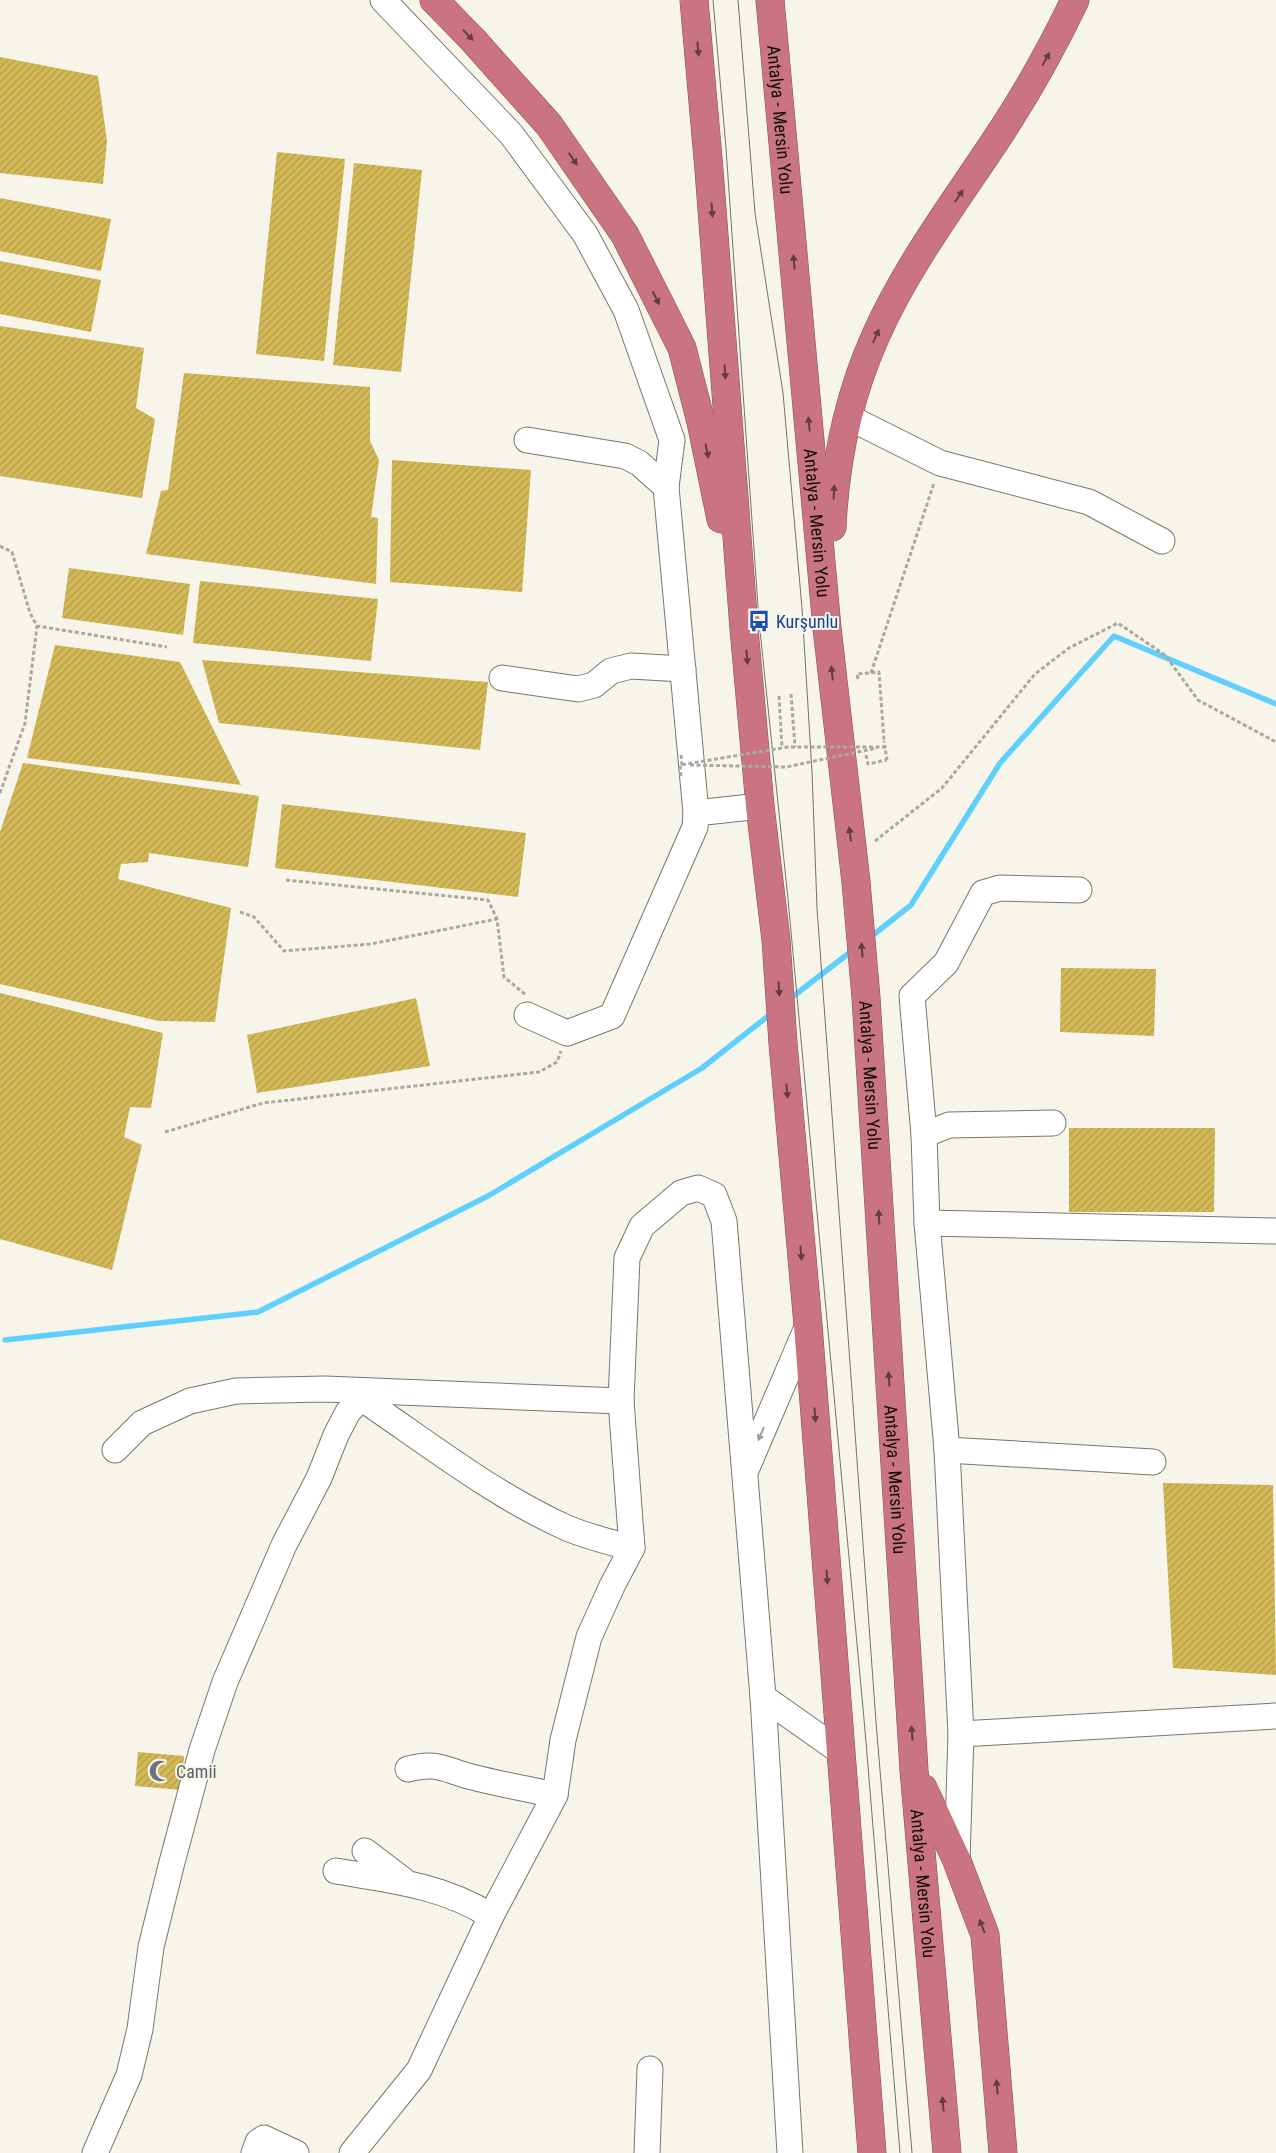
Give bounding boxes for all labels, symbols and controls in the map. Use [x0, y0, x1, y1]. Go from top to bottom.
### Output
one-way arrow [462, 29, 474, 41]
one-way arrow [695, 41, 703, 57]
street label: Antalya - Mersin Yolu [764, 44, 798, 195]
one-way arrow [1042, 52, 1050, 67]
one-way arrow [568, 152, 578, 166]
one-way arrow [954, 189, 964, 203]
one-way arrow [709, 203, 717, 219]
one-way arrow [790, 254, 798, 270]
one-way arrow [653, 291, 661, 305]
one-way arrow [872, 329, 880, 343]
one-way arrow [721, 365, 729, 381]
one-way arrow [805, 415, 813, 431]
one-way arrow [703, 444, 711, 459]
street label: Antalya - Mersin Yolu [800, 447, 835, 598]
one-way arrow [830, 484, 838, 500]
bus stop icon: Kurşunlu [746, 608, 772, 634]
place label: Kurşunlu [776, 611, 838, 632]
one-way arrow [743, 649, 751, 665]
one-way arrow [828, 664, 836, 680]
one-way arrow [846, 826, 854, 842]
one-way arrow [858, 941, 866, 957]
one-way arrow [775, 981, 783, 997]
street label: Antalya - Mersin Yolu [856, 1000, 886, 1150]
one-way arrow [783, 1084, 791, 1100]
one-way arrow [875, 1208, 883, 1224]
one-way arrow [798, 1245, 806, 1261]
one-way arrow [885, 1371, 893, 1387]
street label: Antalya - Mersin Yolu [881, 1404, 911, 1555]
one-way arrow [811, 1407, 819, 1423]
one-way arrow [756, 1427, 764, 1441]
one-way arrow [824, 1569, 832, 1585]
one-way arrow [908, 1725, 916, 1741]
mosque icon: Camii [147, 1758, 173, 1784]
place label: Camii [176, 1761, 217, 1782]
street label: Antalya - Mersin Yolu [907, 1808, 941, 1959]
one-way arrow [977, 1918, 985, 1933]
one-way arrow [993, 2079, 1001, 2095]
one-way arrow [938, 2096, 946, 2112]

